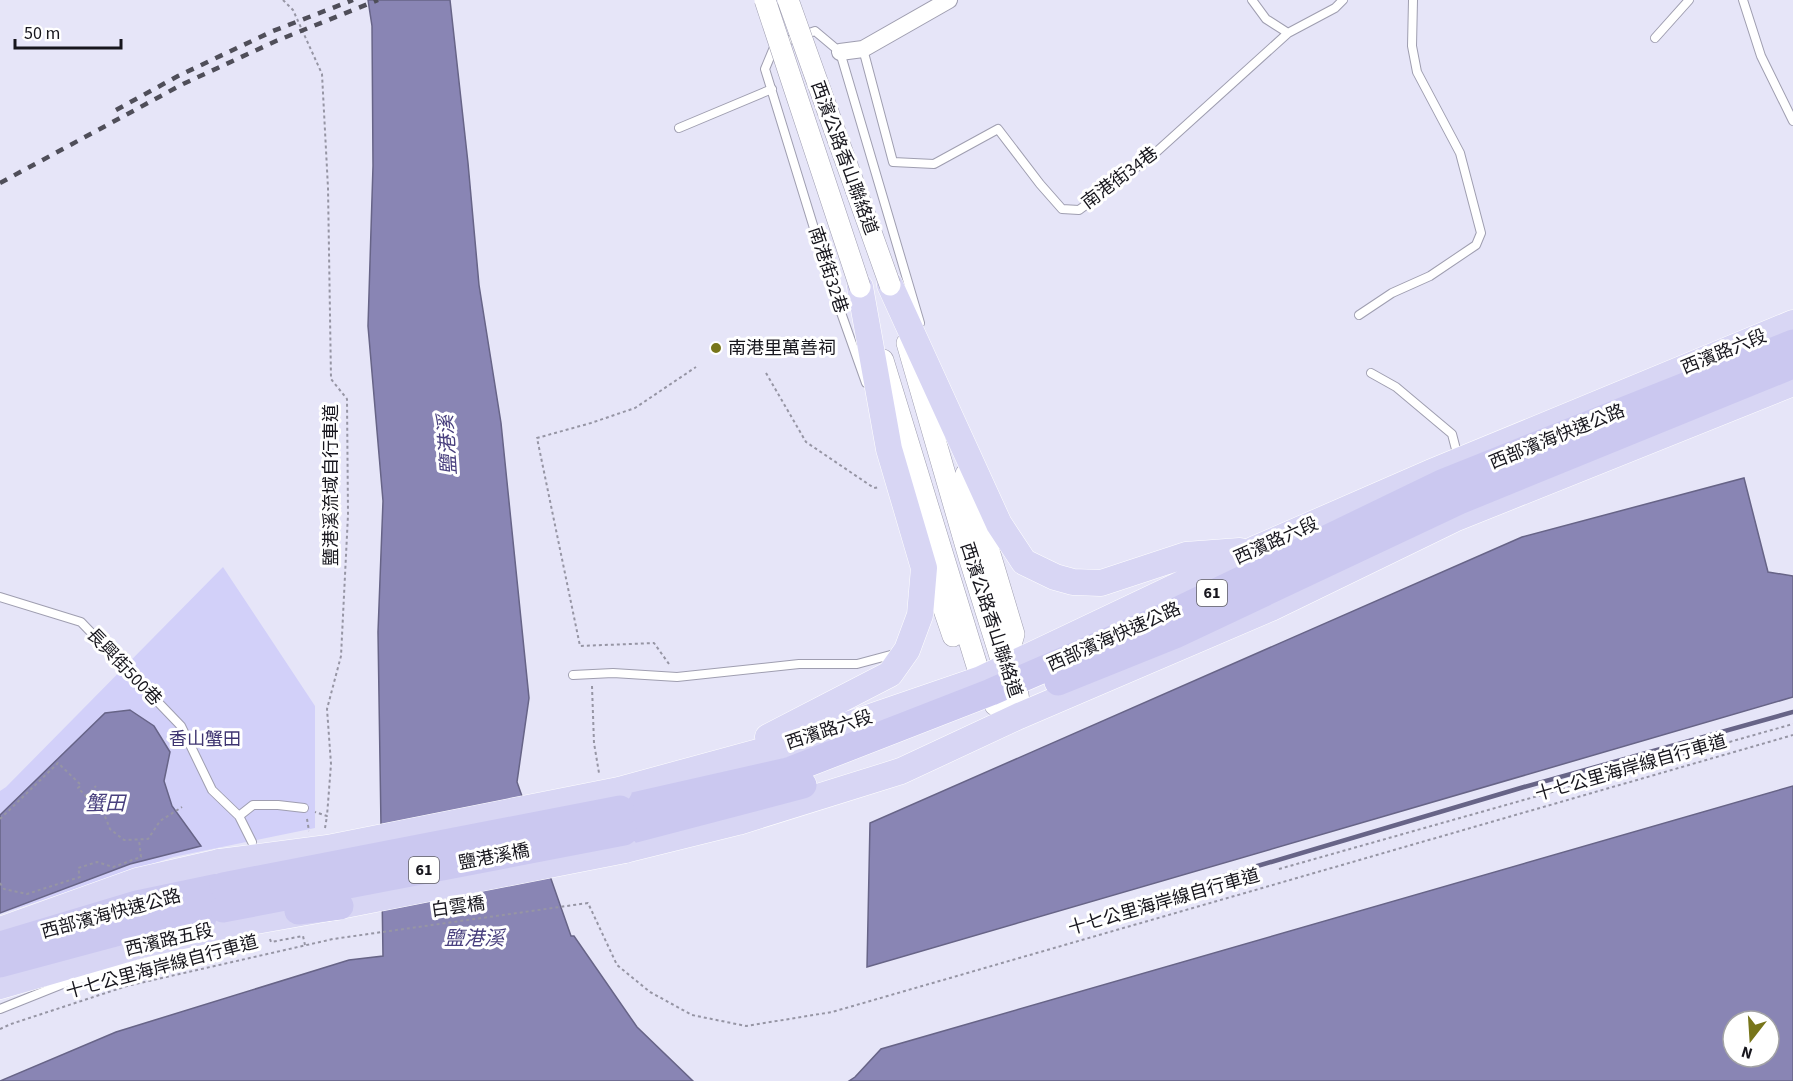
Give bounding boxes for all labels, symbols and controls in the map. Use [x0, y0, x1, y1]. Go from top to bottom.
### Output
scale bar [15, 12, 122, 50]
text: 50 m [24, 21, 60, 46]
street label: 西濱公路香山聯絡道 [805, 78, 883, 238]
street label: 南港街34巷 [1077, 141, 1163, 215]
street label: 南港街32巷 [802, 223, 854, 317]
street label: 西濱路六段 [1678, 324, 1770, 380]
place label: 南港里萬善祠 [728, 336, 836, 361]
marker: 南港里萬善祠 [709, 341, 723, 355]
street label: 西部濱海快速公路 [1486, 398, 1628, 476]
street label: 鹽港溪流域自行車道 [319, 404, 344, 566]
water label: 鹽港溪 [432, 411, 464, 476]
street label: 西濱路六段 [1230, 511, 1322, 571]
street label: 西濱公路香山聯絡道 [954, 539, 1028, 701]
road number: 61 [1197, 580, 1227, 606]
street label: 西部濱海快速公路 [1043, 596, 1185, 678]
street label: 長興街500巷 [81, 623, 167, 711]
street label: 西濱路六段 [782, 704, 876, 756]
park label: 香山蟹田 [169, 727, 241, 752]
street label: 十七公里海岸線自行車道 [1532, 729, 1730, 807]
water label: 蟹田 [85, 790, 127, 818]
street label: 鹽港溪橋 [456, 838, 532, 876]
road number: 61 [409, 857, 439, 883]
street label: 十七公里海岸線自行車道 [1065, 863, 1263, 941]
street label: 西部濱海快速公路 [38, 883, 184, 945]
street label: 白雲橋 [430, 891, 486, 923]
street label: 西濱路五段 [122, 918, 216, 962]
water label: 鹽港溪 [444, 925, 507, 953]
street label: 十七公里海岸線自行車道 [63, 929, 261, 1005]
north arrow [1721, 1009, 1781, 1069]
text: N [1739, 1040, 1755, 1064]

